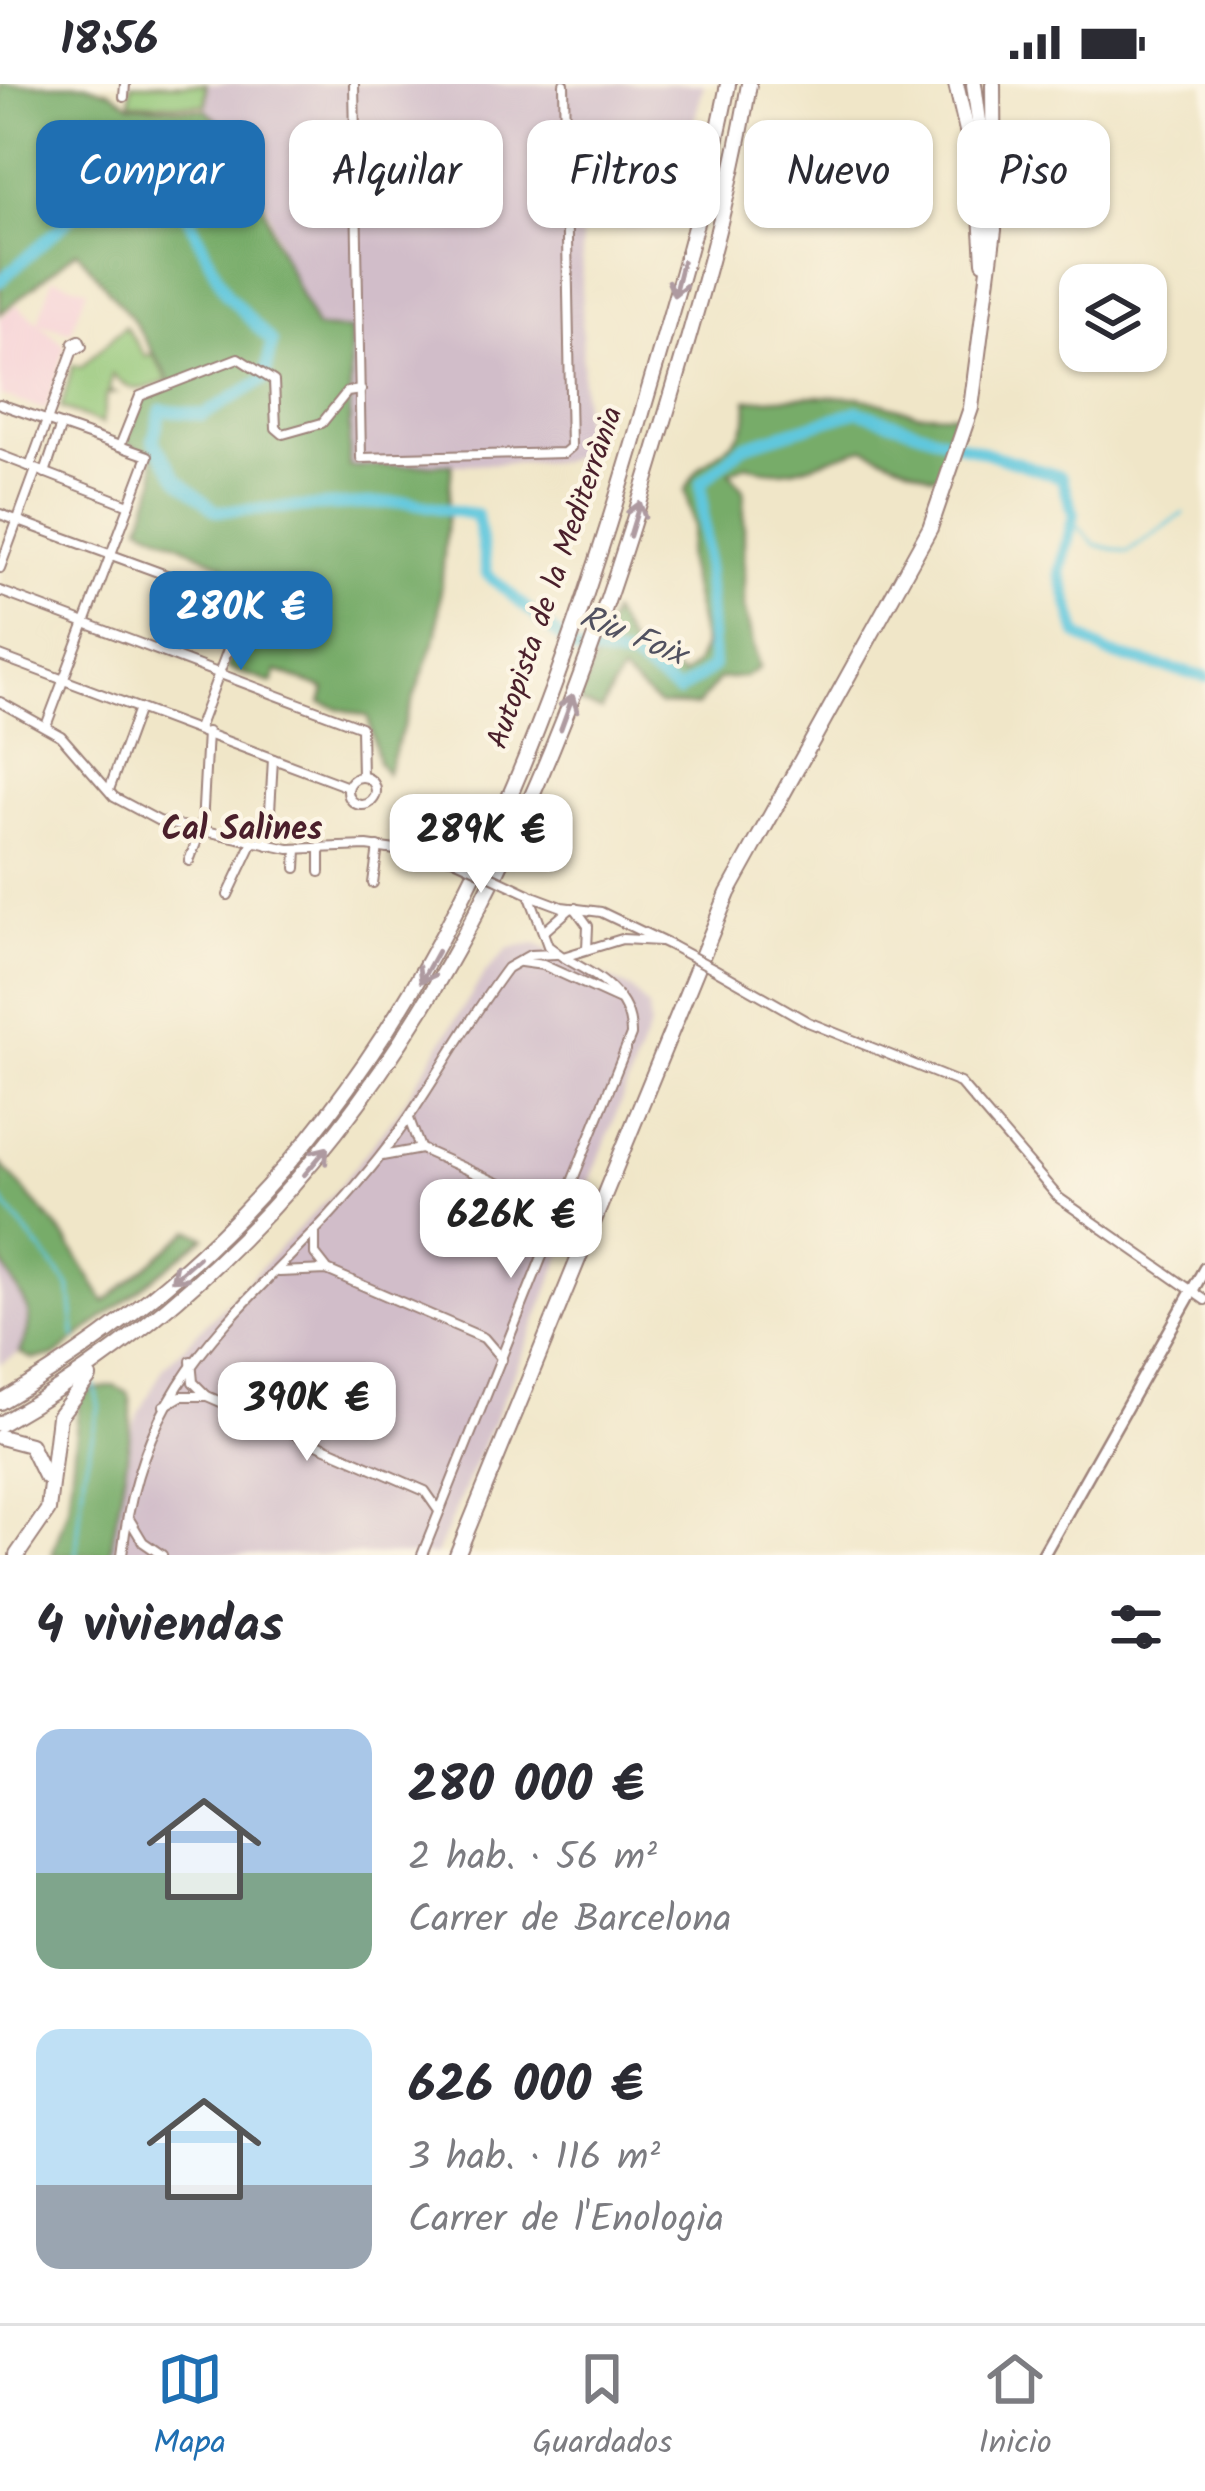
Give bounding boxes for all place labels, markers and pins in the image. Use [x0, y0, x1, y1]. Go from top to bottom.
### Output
pin: 280K € [143, 571, 339, 673]
pin: 289K € [383, 794, 579, 896]
pin: 626K € [413, 1179, 609, 1281]
pin: 390K € [209, 1362, 405, 1464]

